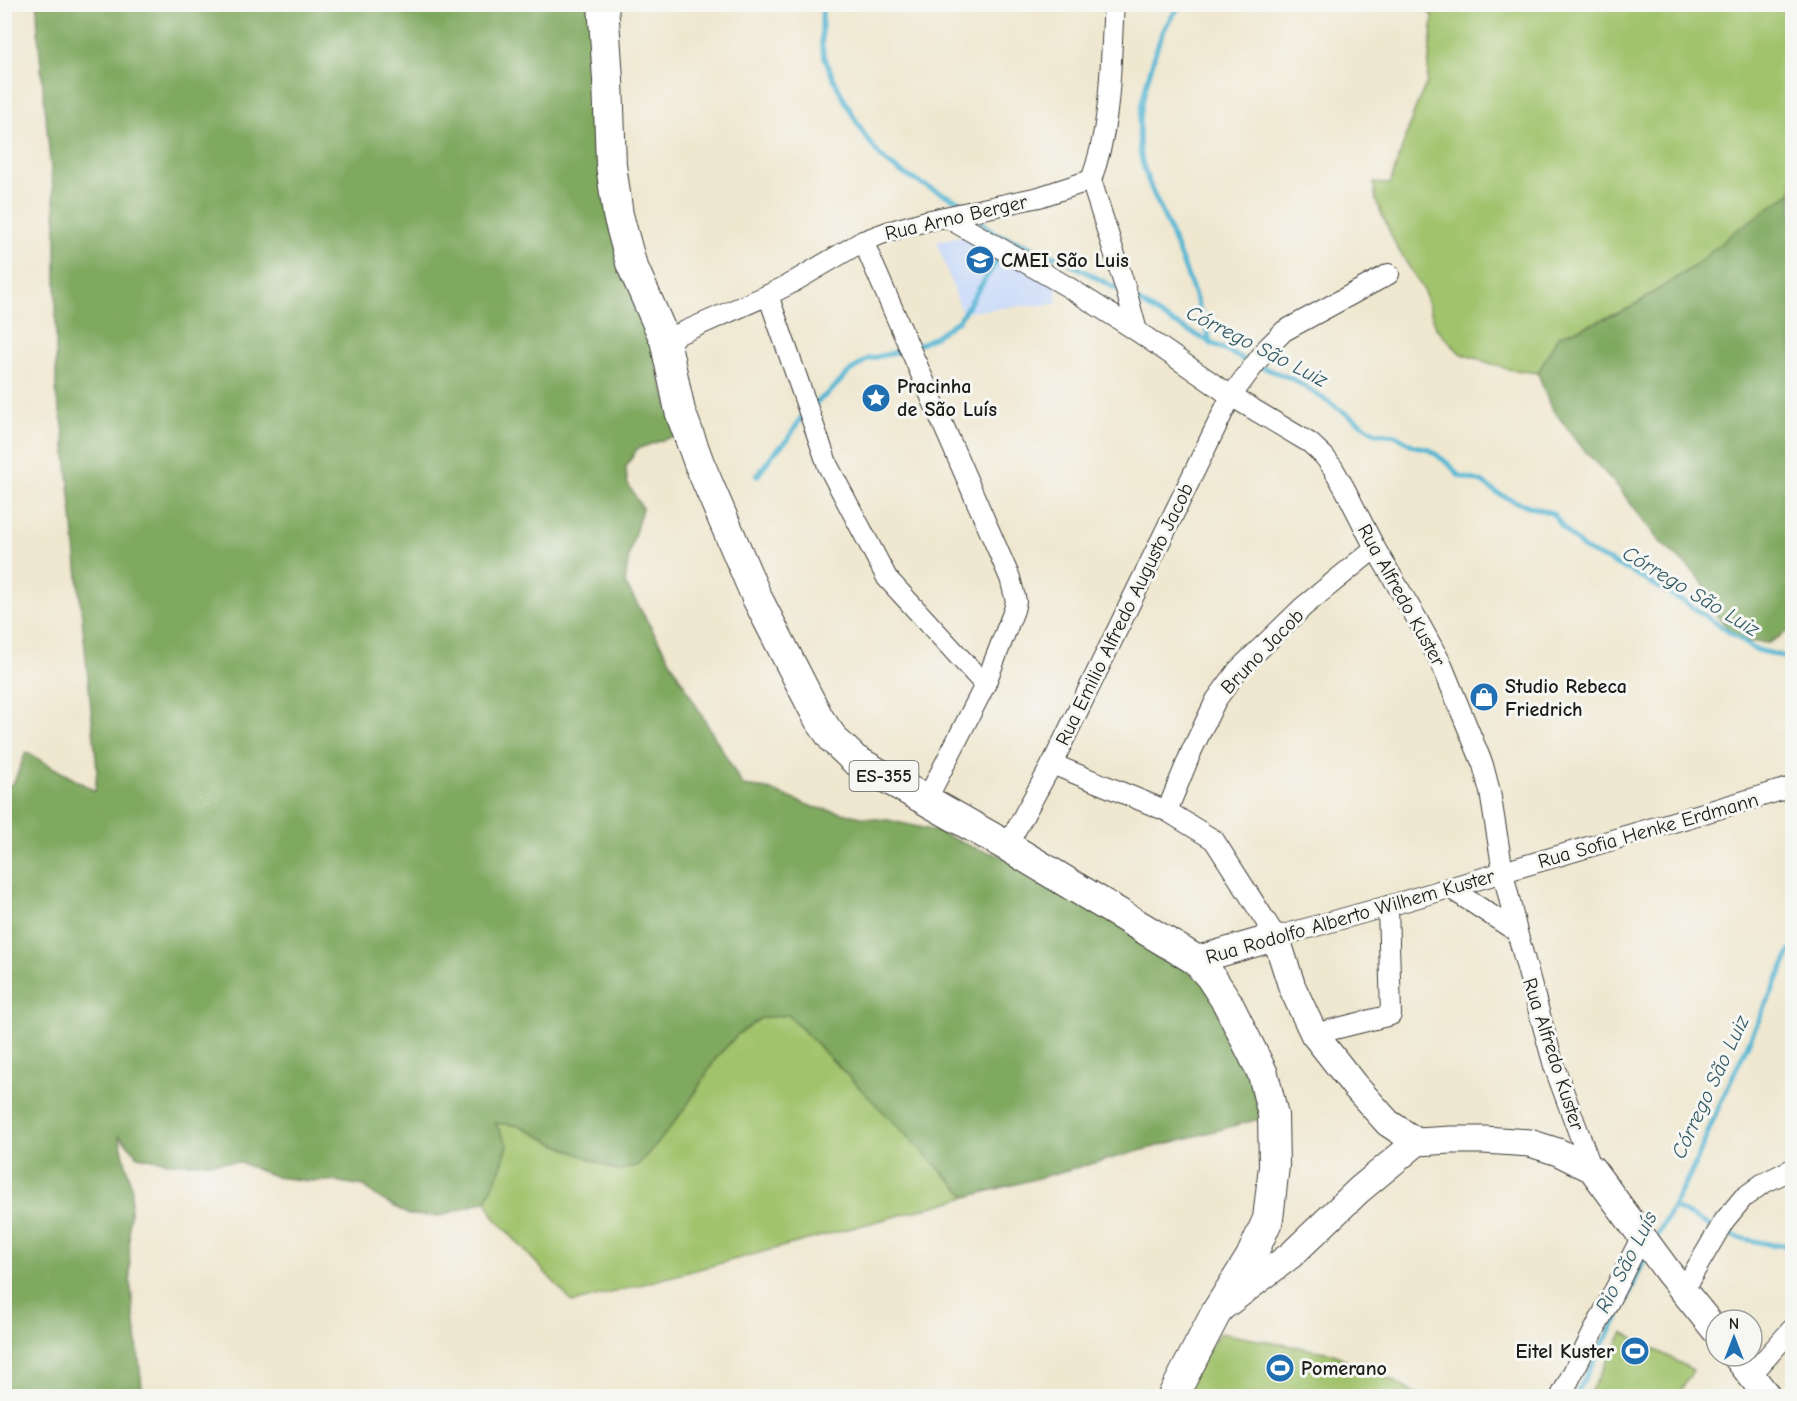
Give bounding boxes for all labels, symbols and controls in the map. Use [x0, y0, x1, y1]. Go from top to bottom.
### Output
street label: Rua Arno Berger [883, 190, 1030, 245]
school or university icon: CMEI São Luis [964, 244, 996, 276]
place label: CMEI São Luis [1001, 249, 1129, 272]
water label: Córrego São Luiz [1183, 300, 1333, 392]
place label: Pracinha de São Luís [897, 375, 997, 421]
place icon: Pracinha de São Luís [860, 382, 892, 414]
street label: Rua Emilio Alfredo Augusto Jacob [1051, 479, 1198, 749]
street label: Rua Alfredo Kuster [1353, 520, 1450, 670]
water label: Córrego São Luiz [1618, 541, 1765, 642]
street label: Bruno Jacob [1216, 604, 1309, 699]
place label: Studio Rebeca Friedrich [1505, 675, 1627, 721]
shop icon: Studio Rebeca Friedrich [1468, 681, 1500, 713]
road number: ES-355 [850, 761, 918, 791]
street label: Rua Sofia Henke Erdmann [1535, 788, 1761, 873]
street label: Rua Rodolfo Alberto Wilhem Kuster [1203, 864, 1497, 969]
street label: Rua Alfredo Kuster [1518, 975, 1589, 1133]
water label: Córrego São Luiz [1666, 1011, 1754, 1162]
water label: Rio São Luís [1590, 1207, 1662, 1317]
north arrow [1704, 1308, 1764, 1368]
text: N [1729, 1315, 1739, 1333]
sports icon: Eitel Kuster [1619, 1335, 1651, 1367]
place label: Eitel Kuster [1515, 1340, 1614, 1363]
sports icon: Pomerano [1264, 1352, 1296, 1384]
place label: Pomerano [1301, 1357, 1387, 1380]

